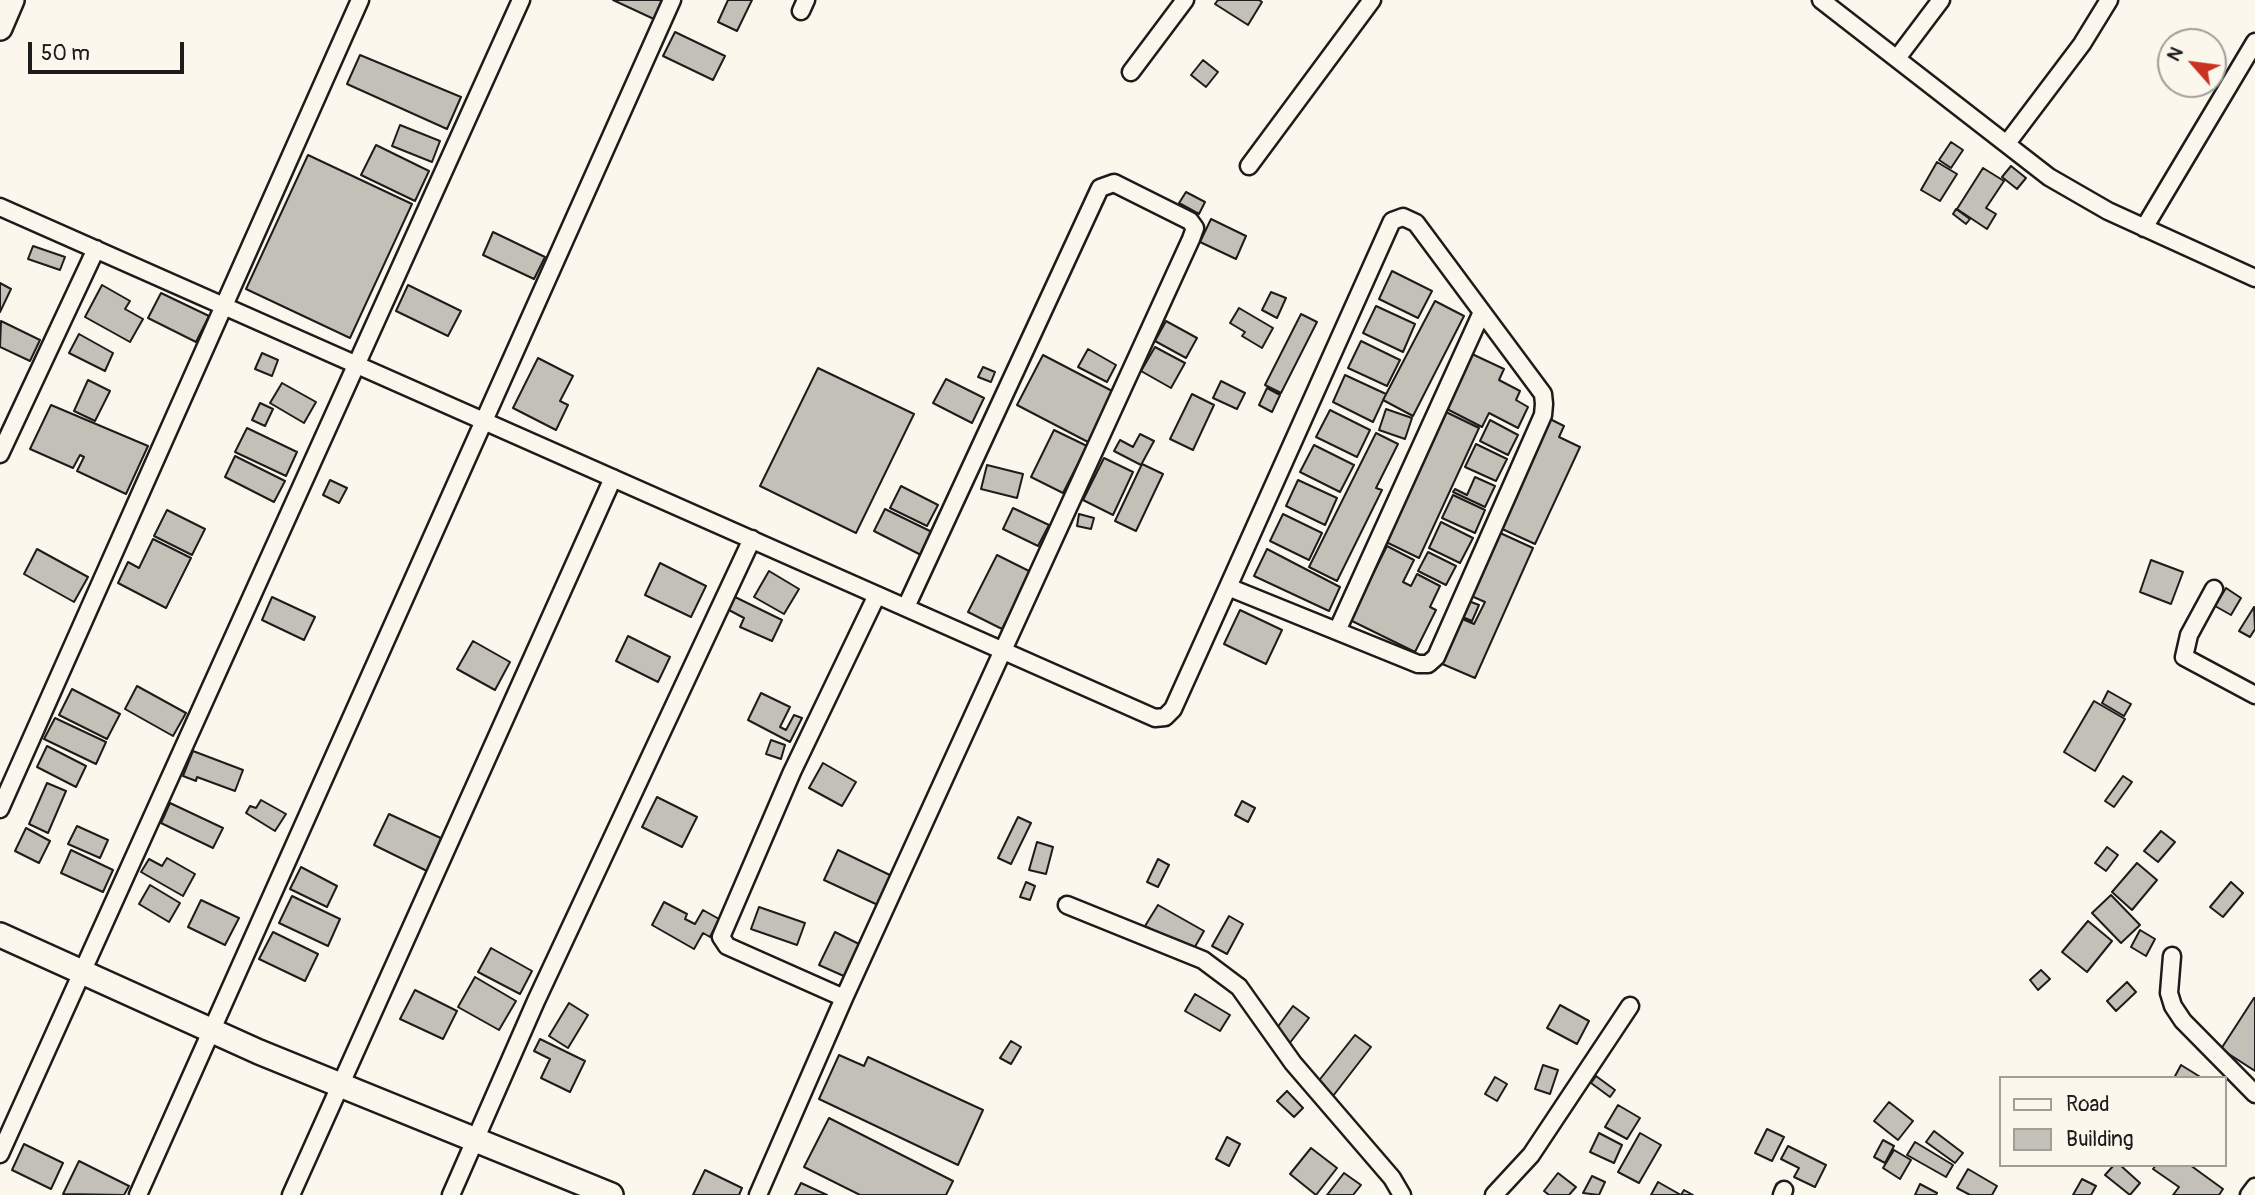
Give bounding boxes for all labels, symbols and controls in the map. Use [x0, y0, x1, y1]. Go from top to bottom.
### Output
scale bar [32, 28, 187, 72]
north arrow [2157, 28, 2227, 98]
text: 50 m [41, 40, 90, 67]
text: N [2162, 43, 2189, 65]
legend [2000, 1076, 2227, 1167]
text: Road [2066, 1091, 2110, 1118]
text: Building [2066, 1126, 2133, 1153]

